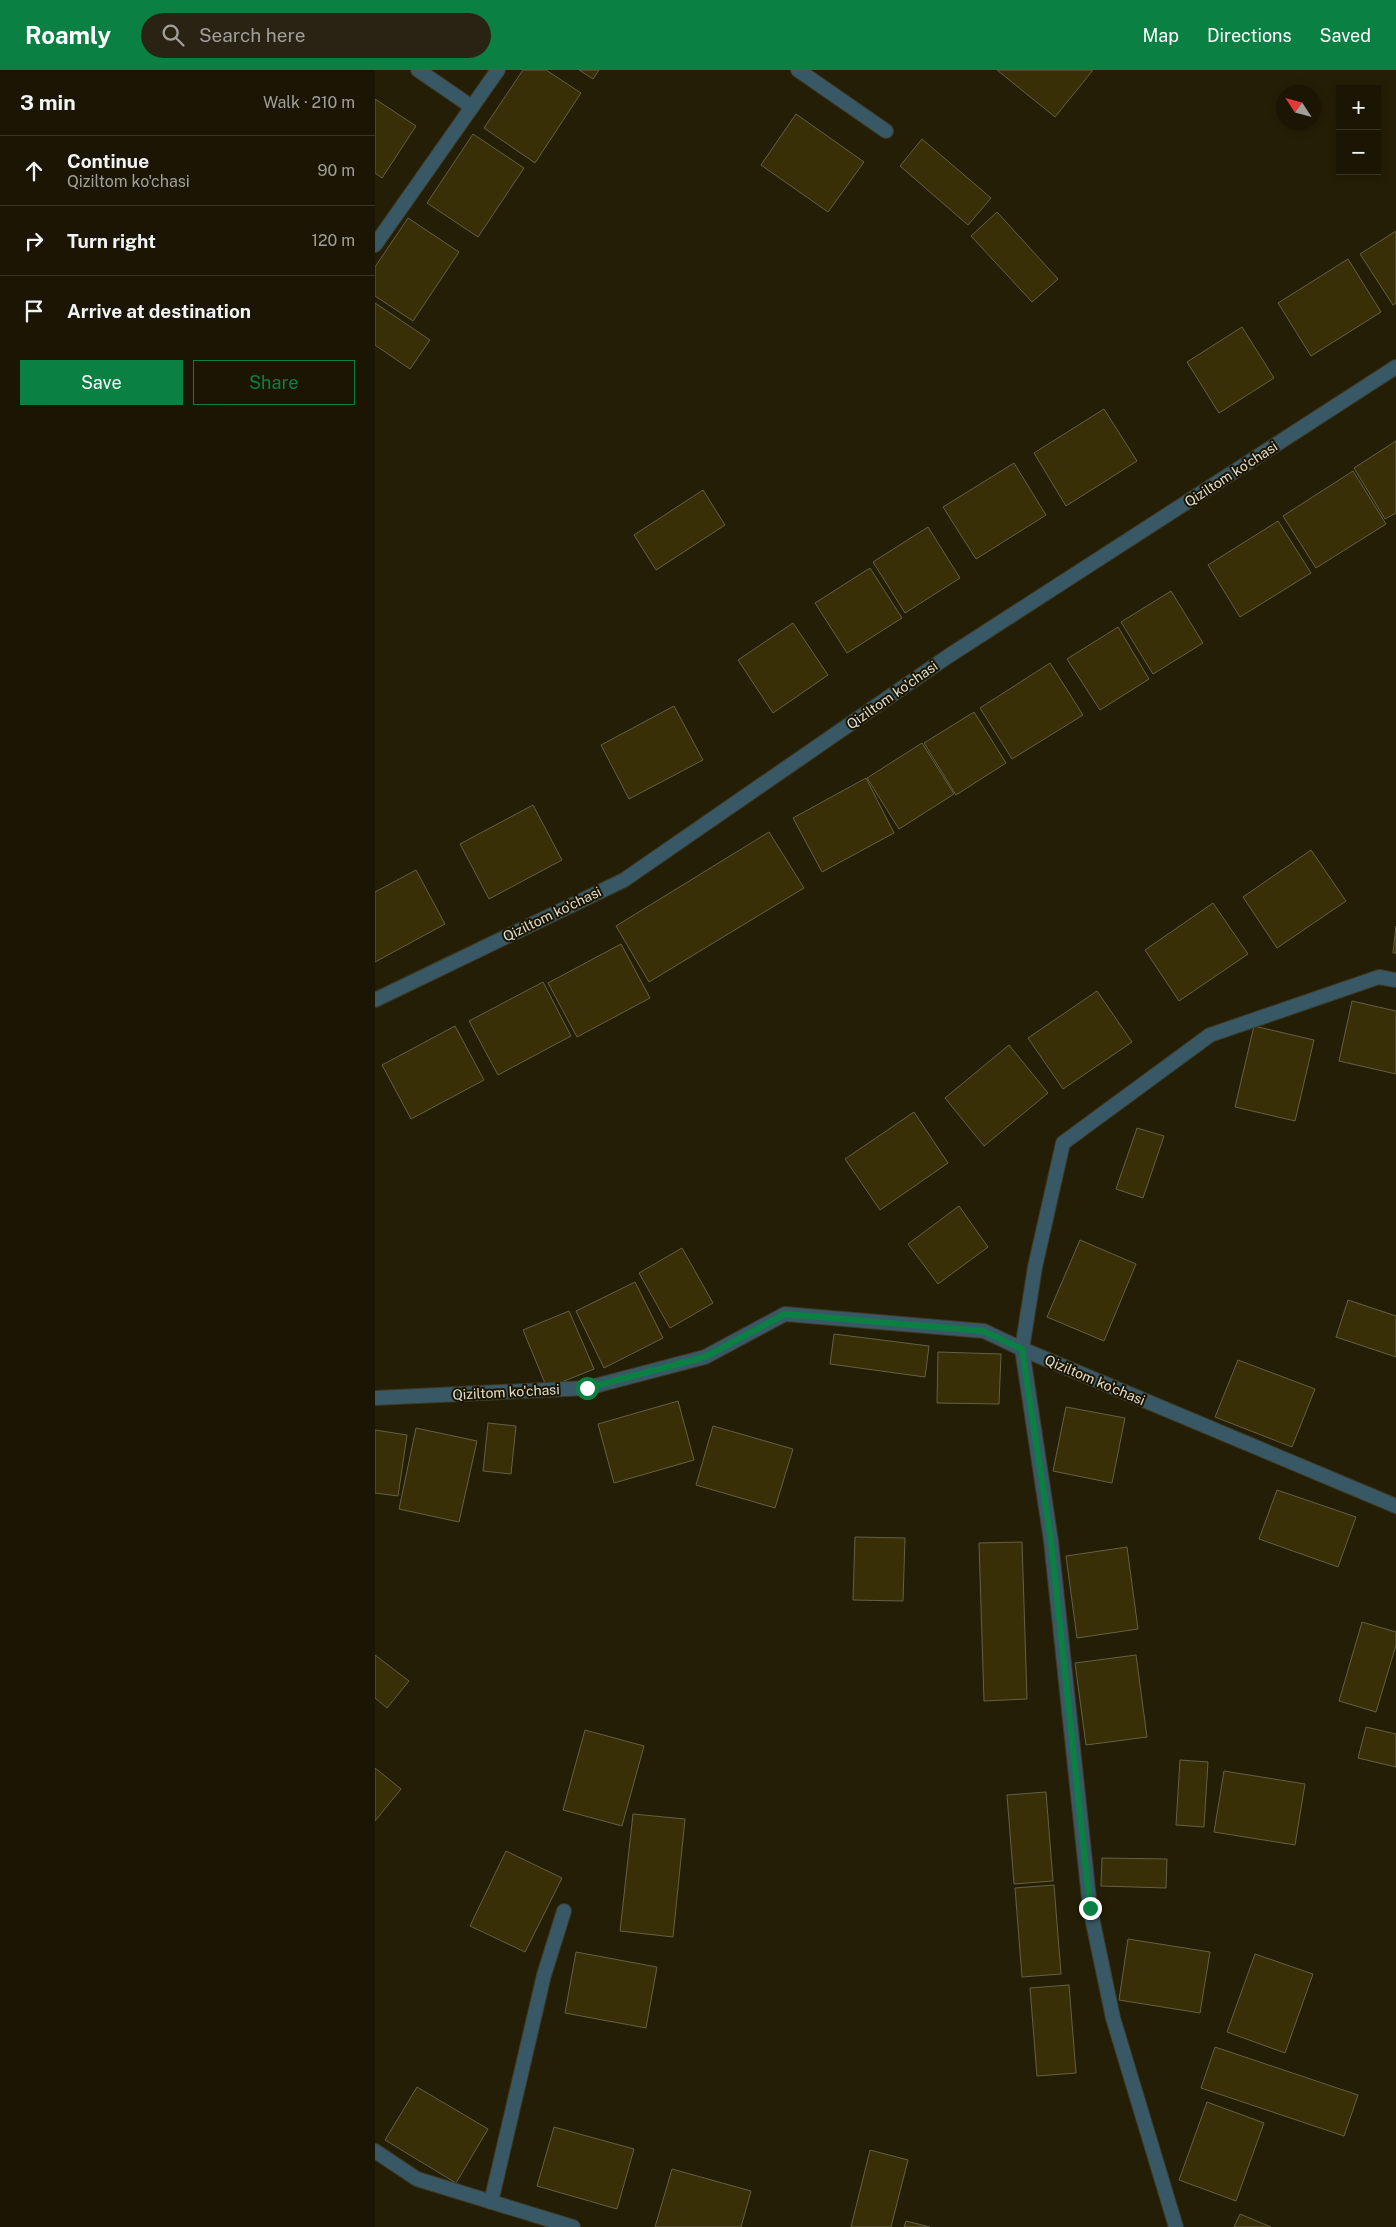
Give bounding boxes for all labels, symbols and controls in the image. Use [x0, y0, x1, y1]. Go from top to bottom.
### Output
search box [141, 13, 491, 58]
text: Roamly [25, 21, 111, 49]
icon: search [159, 21, 187, 49]
text: Search here [199, 24, 306, 46]
text: Map [1142, 25, 1179, 46]
text: Directions [1207, 25, 1292, 46]
text: Saved [1320, 25, 1371, 46]
north arrow [1276, 85, 1321, 130]
map controls [1336, 85, 1381, 175]
button: + [1336, 85, 1381, 130]
text: 3 min [20, 90, 76, 115]
text: Walk · 210 m [263, 93, 355, 112]
button: − [1336, 130, 1381, 175]
text: Continue [67, 150, 149, 172]
icon: ahead [20, 157, 48, 185]
text: 90 m [318, 161, 355, 180]
text: Qiziltom ko'chasi [67, 172, 190, 191]
icon: right [20, 227, 48, 255]
text: Turn right [67, 230, 156, 252]
text: 120 m [311, 231, 355, 250]
icon: arrive [20, 297, 48, 325]
text: Arrive at destination [67, 300, 251, 322]
button: Save [20, 360, 183, 405]
button: Share [193, 360, 355, 405]
street label: Qiziltom ko'chasi [1182, 438, 1280, 510]
street label: Qiziltom ko'chasi [843, 658, 941, 732]
street label: Qiziltom ko'chasi [500, 883, 604, 945]
street label: Qiziltom ko'chasi [1042, 1352, 1148, 1408]
route start [576, 1377, 599, 1400]
street label: Qiziltom ko'chasi [452, 1381, 560, 1403]
route end [1079, 1897, 1102, 1920]

